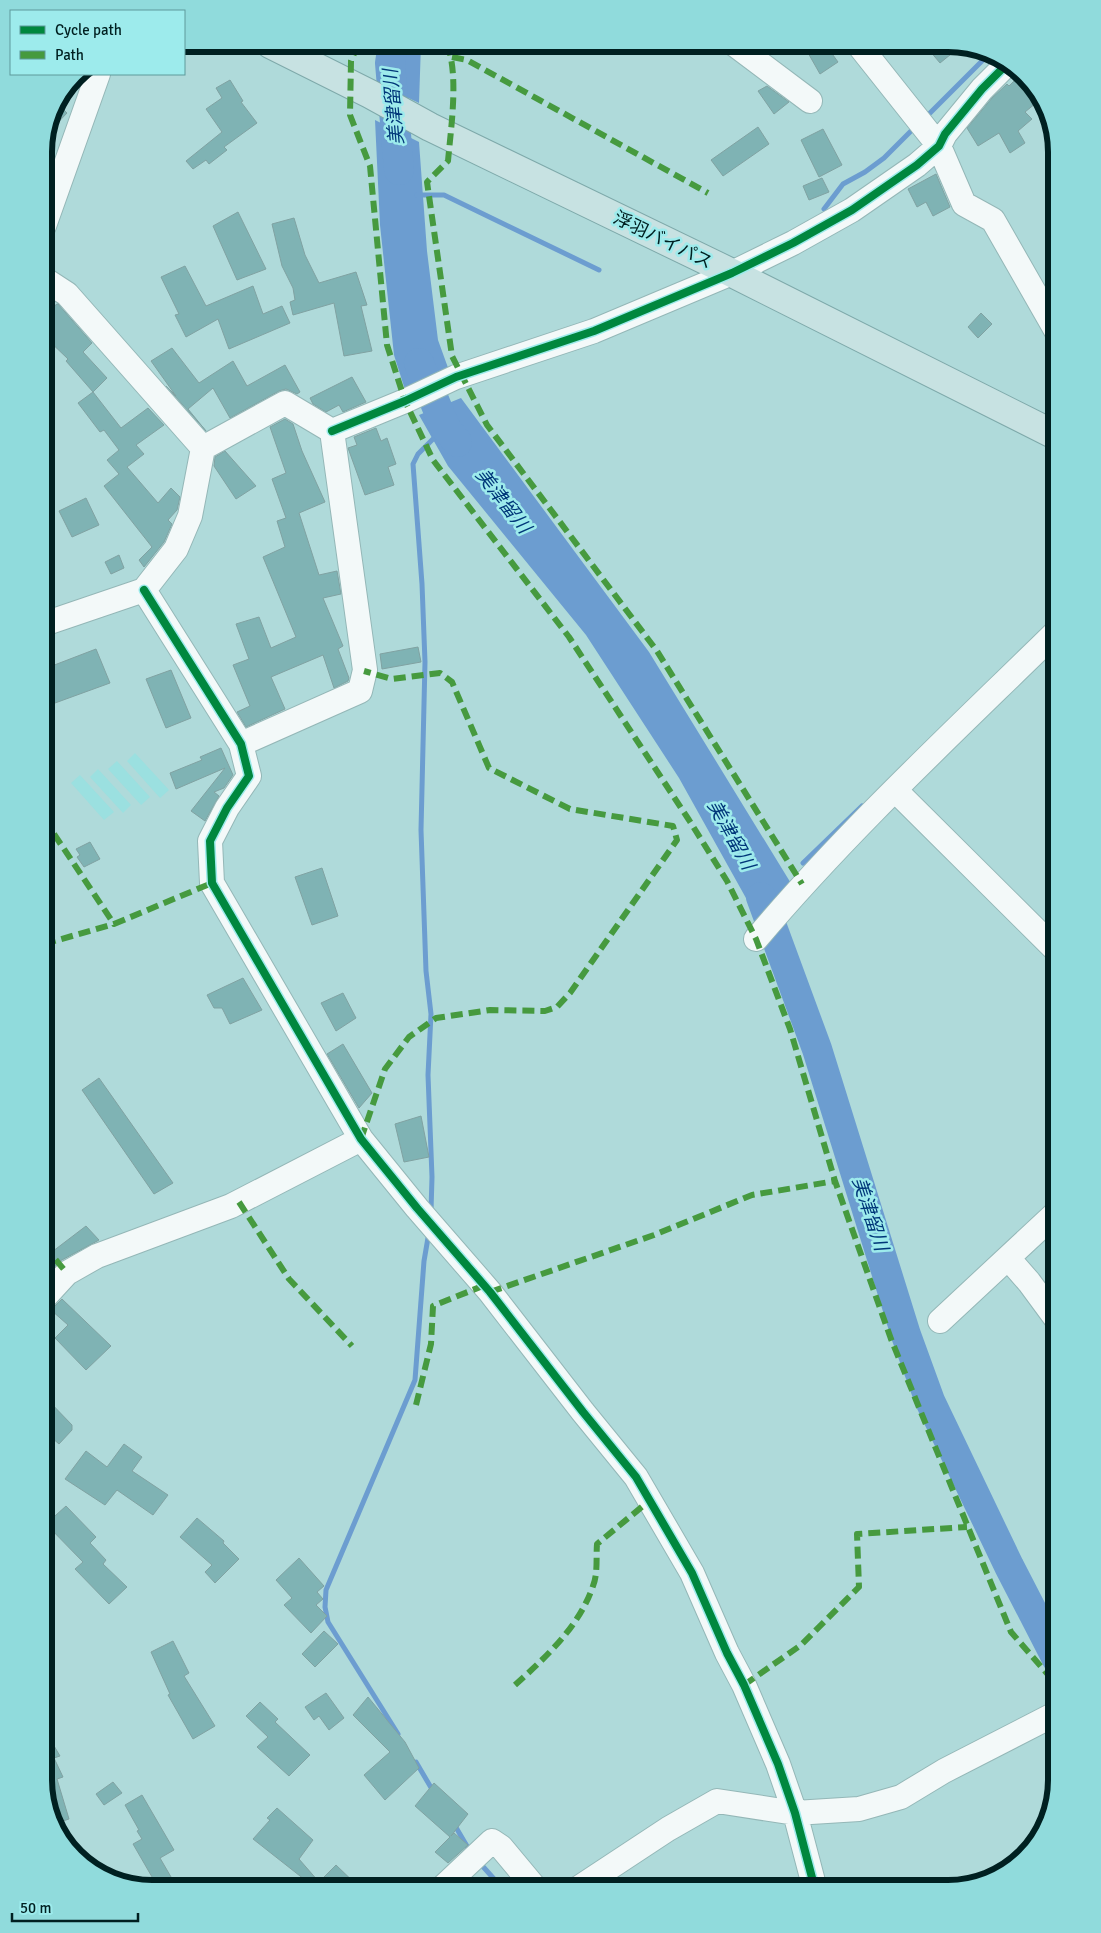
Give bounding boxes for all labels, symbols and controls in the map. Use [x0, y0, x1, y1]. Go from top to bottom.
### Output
legend [10, 10, 185, 75]
text: Cycle path [55, 21, 122, 39]
text: Path [55, 46, 84, 64]
water label: 美津留川 [379, 66, 409, 146]
street label: 浮羽バイパス [610, 207, 716, 273]
water label: 美津留川 [470, 464, 537, 540]
water label: 美津留川 [702, 796, 761, 876]
water label: 美津留川 [847, 1174, 894, 1256]
scale bar [12, 1890, 139, 1922]
text: 50 m [20, 1899, 51, 1917]

